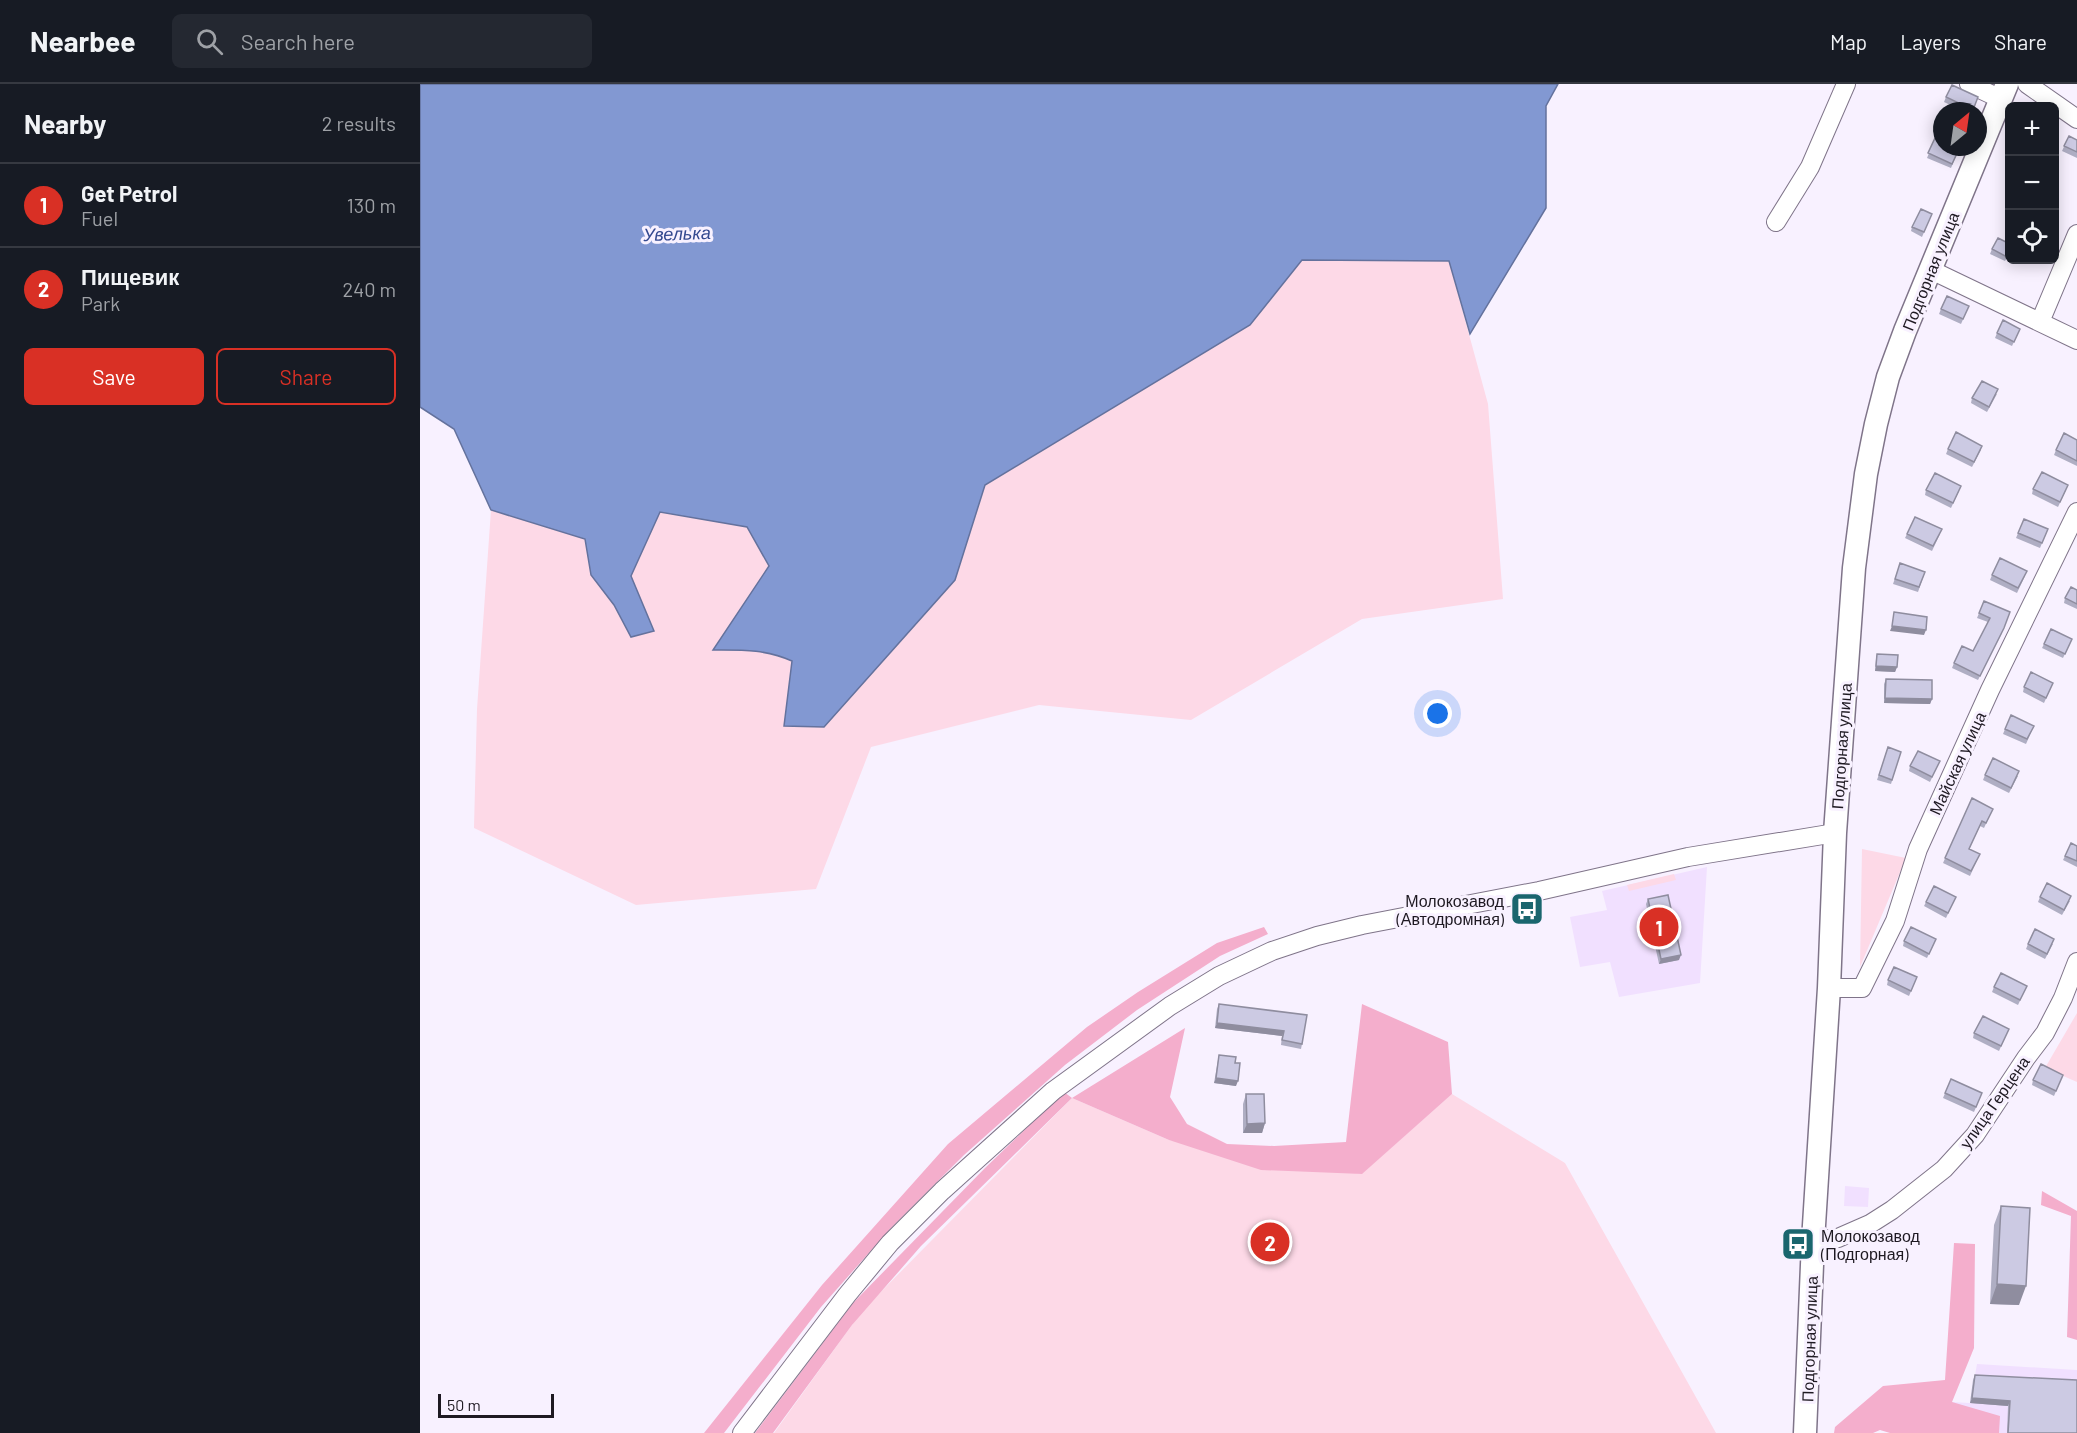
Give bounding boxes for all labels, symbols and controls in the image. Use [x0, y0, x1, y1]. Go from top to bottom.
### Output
search box [172, 14, 592, 68]
text: Nearbee [30, 24, 136, 58]
icon: search [193, 25, 226, 58]
text: Search here [241, 28, 355, 54]
text: Map [1830, 29, 1867, 54]
text: Layers [1900, 29, 1961, 54]
text: Share [1994, 29, 2047, 54]
north arrow [1933, 102, 1987, 156]
map controls [2005, 102, 2059, 264]
button: + [2005, 102, 2059, 156]
text: Nearby [24, 108, 106, 139]
text: 2 results [322, 111, 396, 135]
button: − [2005, 156, 2059, 210]
text: Get Petrol [81, 180, 177, 206]
text: 1 [40, 193, 47, 217]
text: 130 m [347, 193, 396, 217]
text: Fuel [81, 206, 118, 230]
street label: Подгорная улица [1898, 209, 1962, 333]
button: locate [2005, 210, 2059, 264]
water label: Увелька [642, 221, 711, 245]
text: Пищевик [81, 263, 179, 289]
text: 2 [38, 277, 49, 301]
text: 240 m [342, 277, 396, 301]
text: Park [81, 291, 120, 315]
button: Save [24, 348, 204, 405]
button: Share [216, 348, 396, 405]
street label: Подгорная улица [1827, 682, 1855, 810]
your location [1423, 699, 1452, 728]
street label: Майская улица [1925, 708, 1989, 818]
place label: Молокозавод (Автодромная) [1396, 891, 1505, 928]
bus stop icon: Молокозавод (Автодромная) [1509, 891, 1545, 927]
pin: 1 [1640, 904, 1678, 950]
street label: улица Герцена [1955, 1052, 2033, 1152]
pin: 2 [1250, 1220, 1290, 1264]
bus stop icon: Молокозавод (Подгорная) [1780, 1226, 1816, 1262]
place label: Молокозавод (Подгорная) [1820, 1226, 1920, 1263]
street label: Подгорная улица [1797, 1275, 1821, 1402]
scale bar [438, 1391, 554, 1418]
text: 50 m [447, 1395, 481, 1414]

